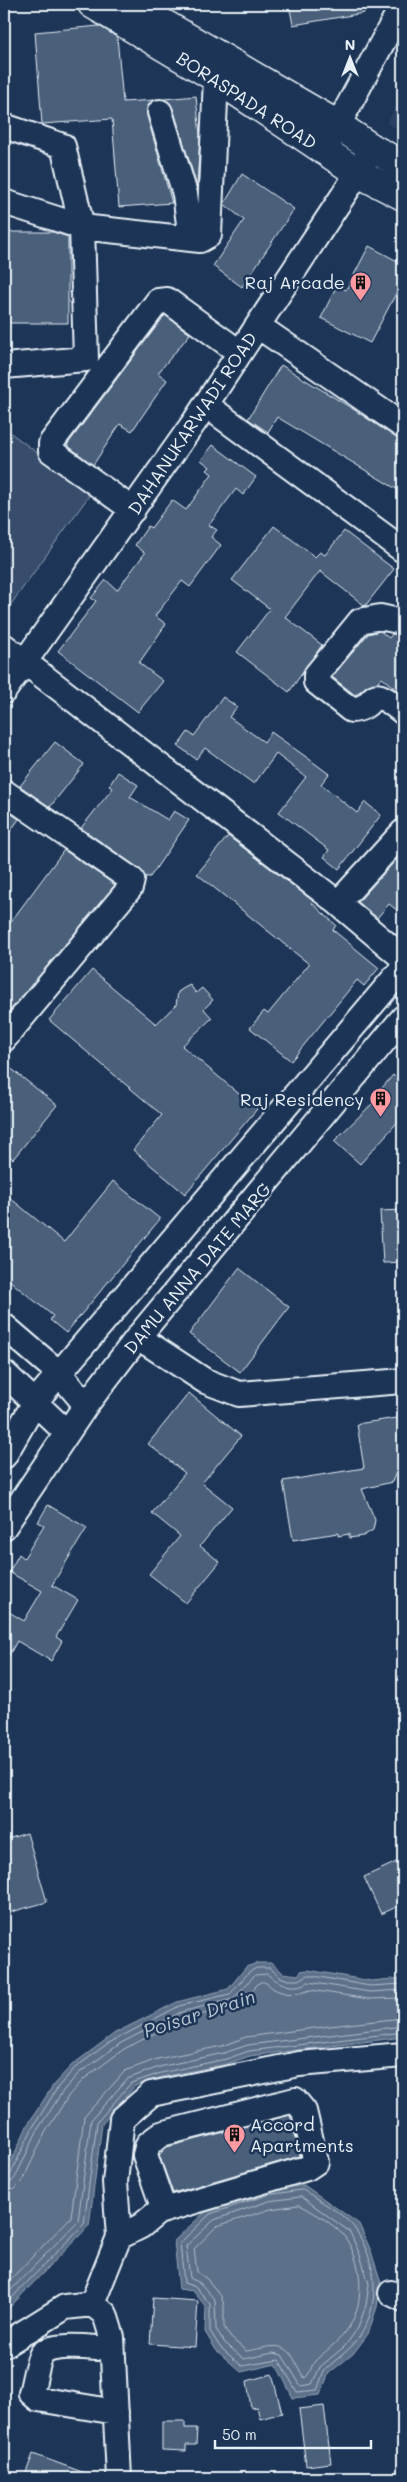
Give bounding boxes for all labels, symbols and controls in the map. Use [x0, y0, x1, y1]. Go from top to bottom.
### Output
north arrow [324, 32, 374, 82]
text: N [345, 35, 355, 54]
street label: BORASPADA ROAD [172, 46, 322, 154]
place label: Raj Arcade [245, 270, 345, 294]
building icon: Raj Arcade [349, 270, 373, 301]
street label: DAHANUKARWADI ROAD [122, 327, 262, 519]
place label: Raj Residency [240, 1087, 364, 1111]
building icon: Raj Residency [368, 1087, 392, 1118]
street label: DAMU ANNA DATE MARG [118, 1177, 276, 1359]
water label: Poisar Drain [140, 1983, 258, 2043]
place label: Accord Apartments [250, 2112, 354, 2157]
building icon: Accord Apartments [222, 2122, 246, 2153]
scale bar [215, 2417, 371, 2449]
text: 50 m [222, 2424, 257, 2444]

